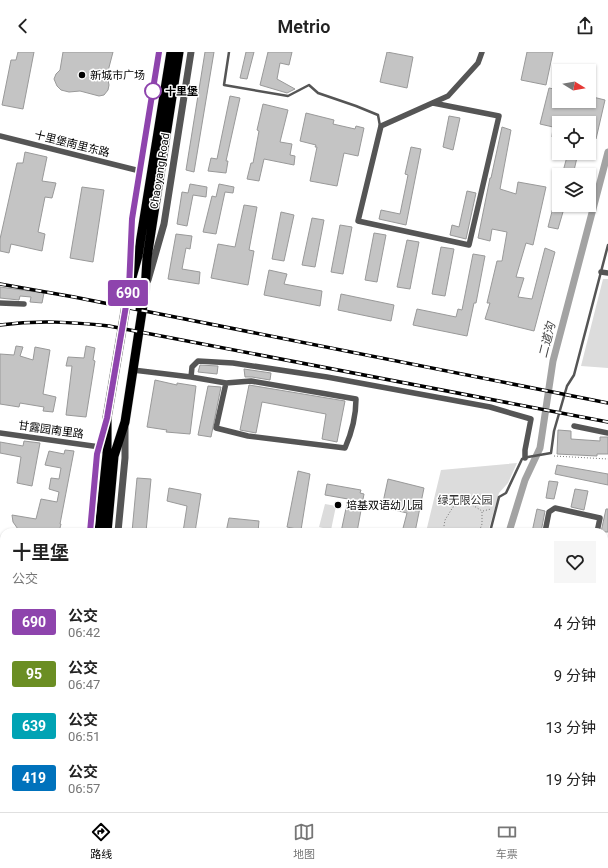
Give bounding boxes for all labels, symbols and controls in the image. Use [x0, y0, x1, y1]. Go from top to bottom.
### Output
icon: back [12, 15, 34, 37]
icon: share [574, 15, 596, 37]
text: Metrio [278, 16, 330, 37]
north arrow [552, 64, 596, 108]
map controls [552, 64, 596, 212]
place label: 新城市广场 [90, 69, 145, 82]
marker: 新城市广场 [77, 70, 87, 80]
marker: 十里堡 [144, 82, 162, 100]
place label: 十里堡 [165, 85, 198, 98]
button: locate [552, 116, 596, 160]
street label: 十里堡南里东路 [33, 128, 111, 160]
street label: Chaoyang Road [148, 132, 172, 210]
button: layers [552, 168, 596, 212]
line badge: 690 [105, 280, 151, 306]
text: 690 [116, 285, 140, 301]
water label: 二道沟 [536, 319, 559, 359]
street label: 甘露园南里路 [17, 419, 85, 441]
park label: 绿无限公园 [438, 494, 493, 507]
place label: 培基双语幼儿园 [346, 499, 423, 512]
marker: 培基双语幼儿园 [333, 500, 343, 510]
text: 十里堡 [12, 541, 69, 564]
button: heart [554, 541, 596, 583]
text: 公交 [12, 571, 38, 586]
text: 公交 [68, 607, 98, 625]
text: 690 [22, 614, 46, 630]
text: 4 分钟 [554, 615, 596, 633]
text: 06:42 [68, 625, 100, 640]
text: 公交 [68, 659, 98, 677]
text: 95 [26, 666, 42, 682]
text: 9 分钟 [554, 667, 596, 685]
text: 06:47 [68, 677, 100, 692]
text: 公交 [68, 711, 98, 729]
text: 639 [22, 718, 46, 734]
text: 13 分钟 [545, 719, 596, 737]
text: 06:51 [68, 729, 100, 744]
text: 公交 [68, 763, 98, 781]
text: 419 [22, 770, 46, 786]
text: 19 分钟 [545, 771, 596, 789]
text: 06:57 [68, 781, 100, 796]
tab: 路线 [90, 821, 112, 861]
tab: 地图 [293, 821, 315, 861]
tab: 车票 [496, 821, 518, 861]

